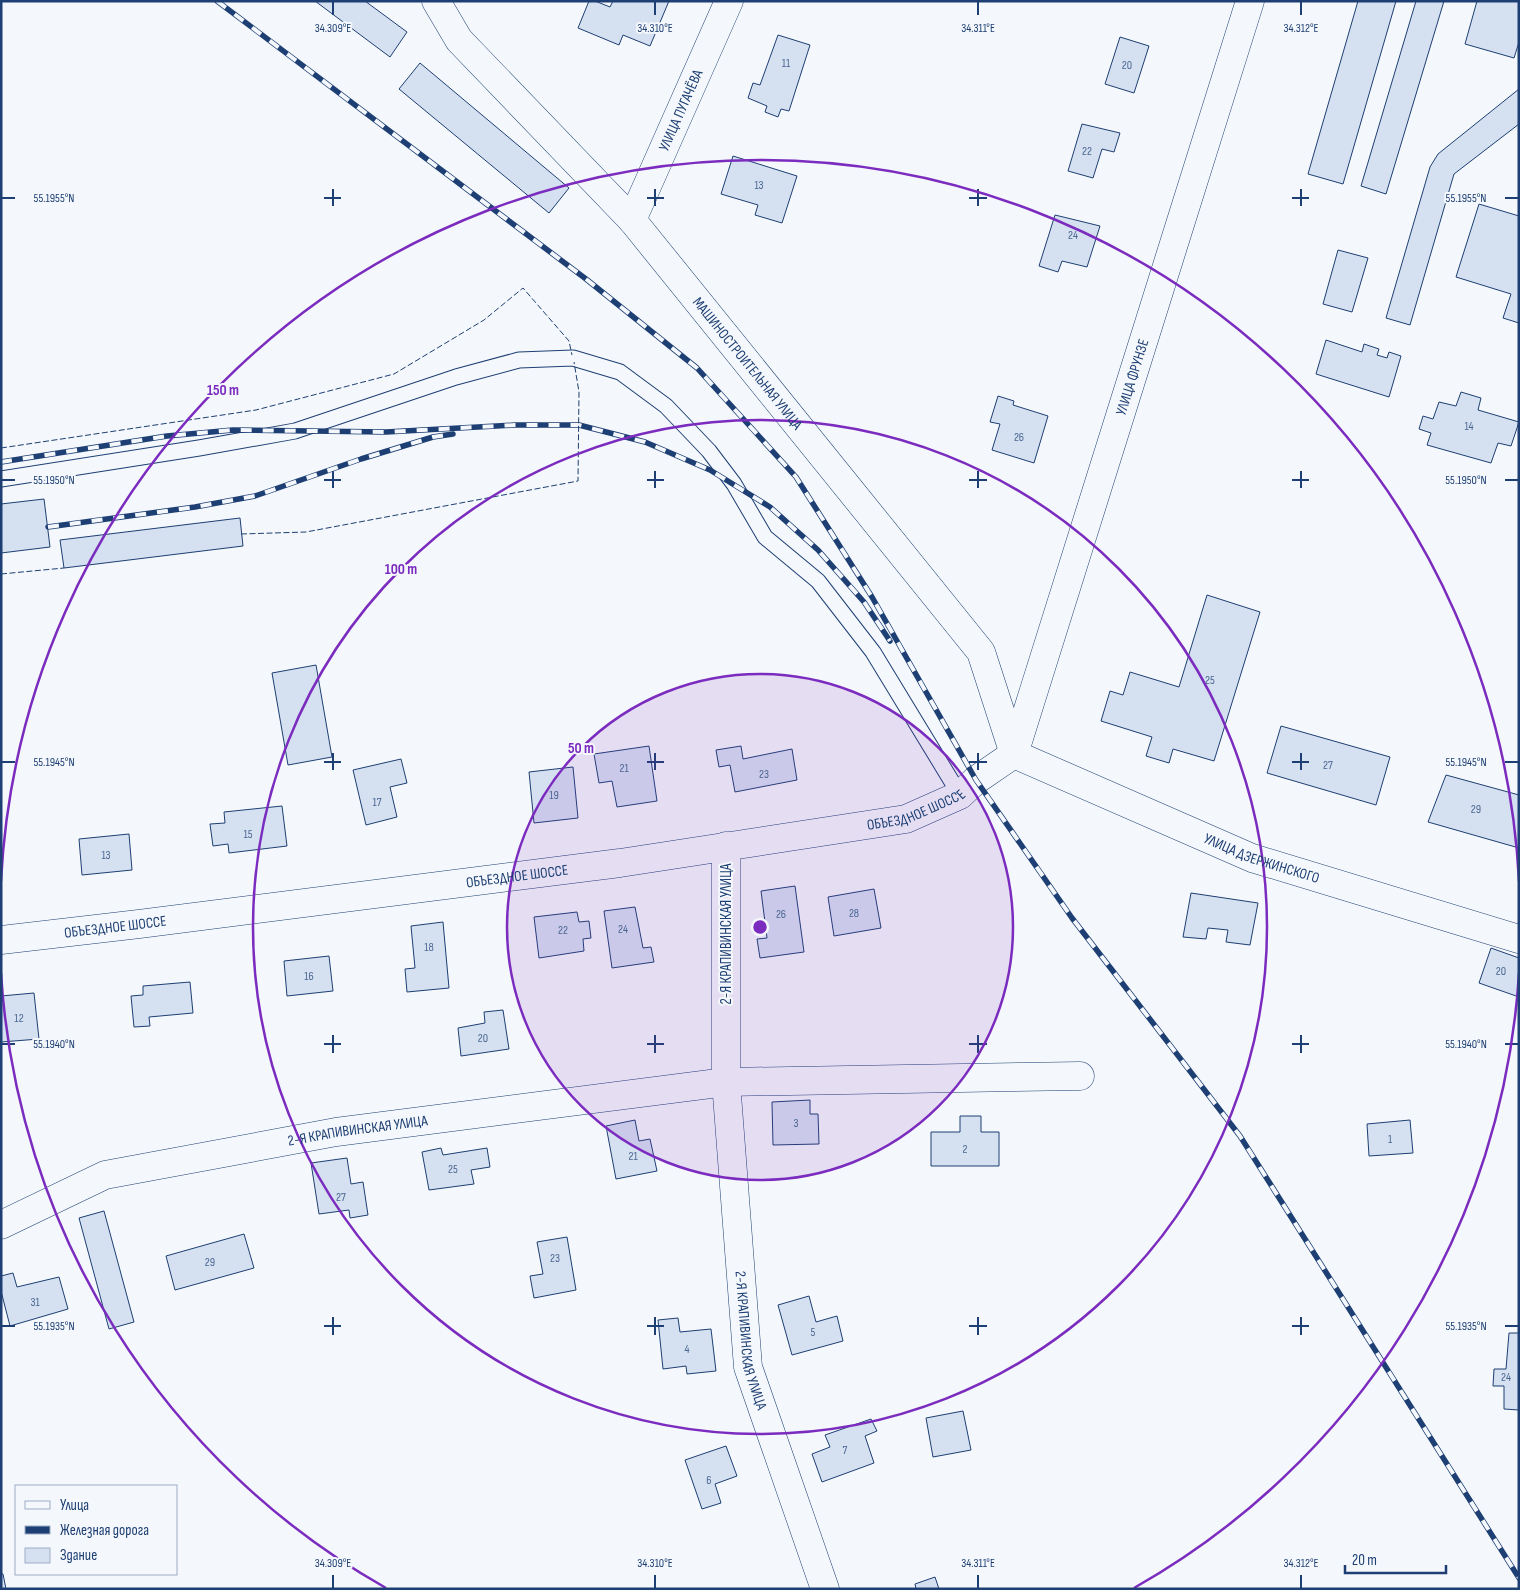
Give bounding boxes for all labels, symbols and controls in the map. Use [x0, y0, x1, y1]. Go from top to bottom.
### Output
text: 34.309°E [315, 21, 351, 36]
text: 34.310°E [637, 21, 673, 36]
text: 34.311°E [961, 21, 995, 36]
text: 34.312°E [1283, 21, 1319, 36]
house number: 11 [782, 56, 791, 71]
house number: 20 [1122, 58, 1132, 73]
street label: УЛИЦА ПУГАЧЁВА [655, 66, 708, 154]
house number: 22 [1082, 144, 1092, 159]
house number: 13 [754, 178, 764, 193]
text: 55.1955°N [34, 191, 74, 206]
text: 55.1955°N [1446, 191, 1486, 206]
house number: 24 [1068, 228, 1078, 243]
street label: МАШИНОСТРОИТЕЛЬНАЯ УЛИЦА [688, 293, 807, 434]
street label: УЛИЦА ФРУНЗЕ [1112, 337, 1153, 418]
text: 150 m [207, 381, 239, 400]
house number: 14 [1464, 419, 1474, 434]
house number: 26 [1014, 430, 1024, 445]
text: 55.1950°N [33, 473, 75, 488]
text: 55.1950°N [1445, 473, 1487, 488]
text: 100 m [385, 560, 417, 579]
house number: 25 [1205, 673, 1215, 688]
text: 50 m [568, 739, 594, 758]
text: 55.1945°N [33, 755, 75, 770]
text: 55.1945°N [1445, 755, 1487, 770]
house number: 27 [1323, 758, 1333, 773]
house number: 21 [619, 761, 629, 776]
house number: 23 [759, 767, 769, 782]
street label: ОБЪЕЗДНОЕ ШОССЕ [866, 786, 970, 835]
house number: 19 [549, 788, 559, 803]
house number: 17 [373, 795, 382, 810]
house number: 29 [1471, 802, 1481, 817]
house number: 15 [243, 827, 253, 842]
street label: УЛИЦА ДЗЕРЖИНСКОГО [1201, 829, 1322, 888]
house number: 13 [101, 848, 111, 863]
street label: ОБЪЕЗДНОЕ ШОССЕ [465, 861, 569, 892]
street label: 2-Я КРАПИВИНСКАЯ УЛИЦА [717, 863, 736, 1004]
house number: 28 [849, 906, 859, 921]
house number: 26 [776, 907, 786, 922]
street label: ОБЪЕЗДНОЕ ШОССЕ [63, 912, 168, 943]
centre of rings [751, 918, 769, 936]
house number: 24 [618, 922, 628, 937]
house number: 22 [558, 923, 568, 938]
house number: 18 [424, 940, 434, 955]
house number: 20 [1496, 964, 1506, 979]
house number: 16 [304, 969, 314, 984]
house number: 12 [14, 1011, 24, 1026]
house number: 20 [478, 1031, 488, 1046]
text: 55.1940°N [33, 1037, 75, 1052]
text: 55.1940°N [1445, 1037, 1487, 1052]
street label: 2-Я КРАПИВИНСКАЯ УЛИЦА [286, 1111, 429, 1151]
house number: 3 [793, 1116, 799, 1131]
house number: 1 [1388, 1132, 1393, 1147]
house number: 2 [963, 1142, 968, 1157]
house number: 21 [628, 1149, 638, 1164]
house number: 25 [448, 1162, 458, 1177]
house number: 27 [336, 1190, 346, 1205]
house number: 23 [550, 1251, 560, 1266]
house number: 29 [205, 1255, 215, 1270]
street label: 2-Я КРАПИВИНСКАЯ УЛИЦА [731, 1270, 771, 1413]
house number: 31 [30, 1295, 40, 1310]
text: 55.1935°N [33, 1319, 75, 1334]
text: 55.1935°N [1445, 1319, 1487, 1334]
house number: 5 [811, 1325, 816, 1340]
house number: 4 [684, 1342, 690, 1357]
house number: 24 [1501, 1370, 1511, 1385]
house number: 7 [843, 1443, 848, 1458]
house number: 6 [706, 1473, 712, 1488]
legend [15, 1485, 178, 1575]
text: Улица [60, 1496, 89, 1515]
text: Железная дорога [60, 1521, 149, 1540]
scale bar [1345, 1542, 1446, 1574]
text: Здание [60, 1546, 97, 1565]
text: 20 m [1352, 1551, 1377, 1570]
text: 34.309°E [315, 1556, 351, 1571]
text: 34.310°E [637, 1556, 673, 1571]
text: 34.311°E [961, 1556, 995, 1571]
text: 34.312°E [1283, 1556, 1319, 1571]

